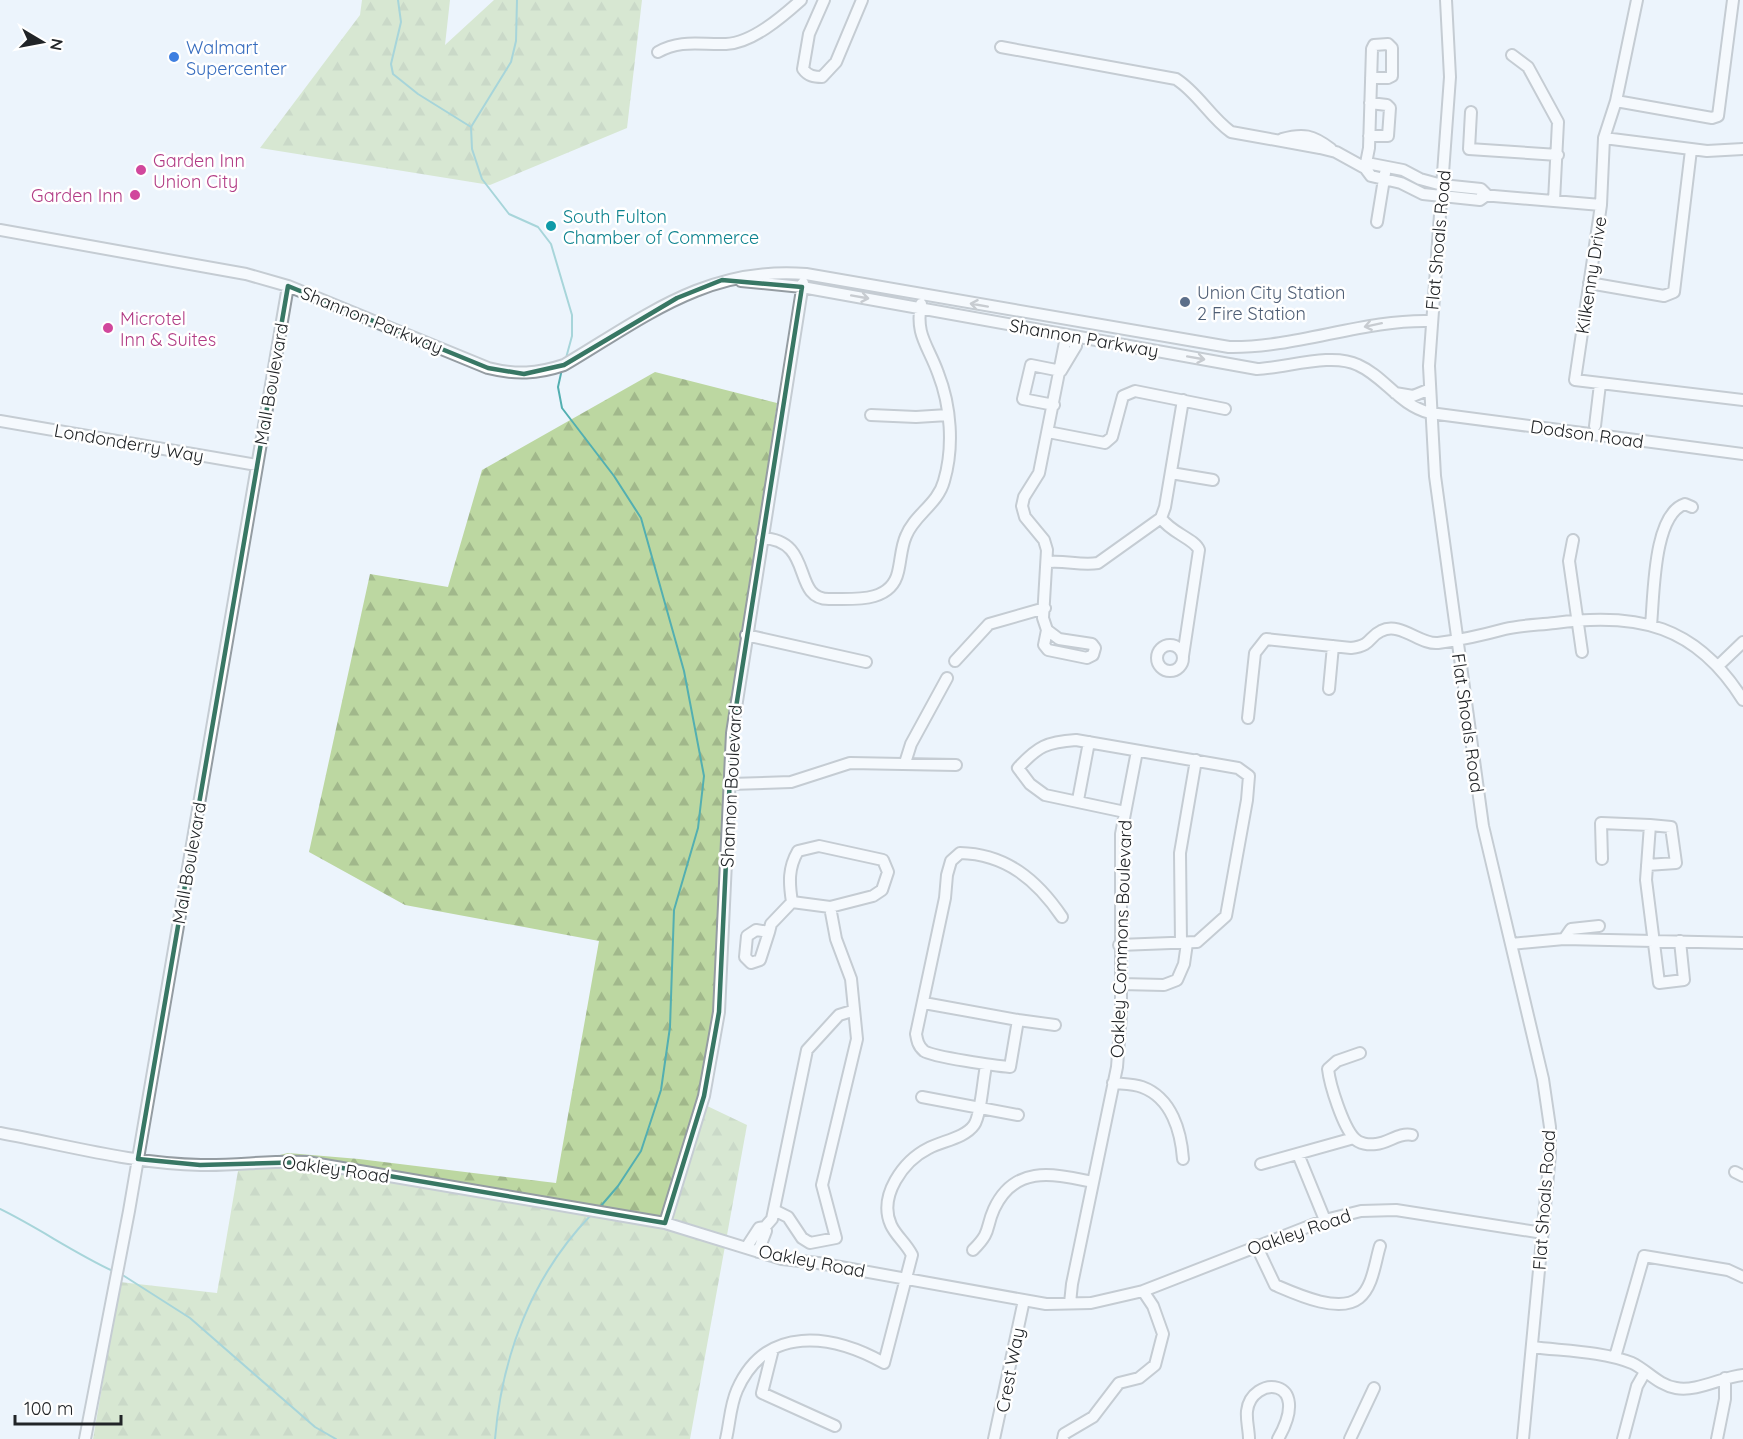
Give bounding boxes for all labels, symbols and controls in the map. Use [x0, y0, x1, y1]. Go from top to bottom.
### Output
north arrow [12, 12, 72, 72]
place label: Walmart Supercenter [186, 36, 287, 80]
text: N [46, 37, 68, 52]
marker: Walmart Supercenter [167, 50, 181, 64]
place label: Garden Inn Union City [153, 149, 245, 193]
marker: Garden Inn Union City [134, 163, 148, 177]
street label: Flat Shoals Road [1420, 169, 1456, 311]
place label: Garden Inn [31, 184, 123, 207]
marker: Garden Inn [128, 188, 142, 202]
place label: South Fulton Chamber of Commerce [563, 205, 759, 249]
street label: Kilkenny Drive [1570, 215, 1612, 335]
marker: South Fulton Chamber of Commerce [544, 219, 558, 233]
street label: Shannon Parkway [298, 281, 446, 359]
place label: Union City Station 2 Fire Station [1197, 281, 1345, 325]
one-way arrow [849, 292, 869, 303]
marker: Union City Station 2 Fire Station [1178, 295, 1192, 309]
one-way arrow [970, 299, 989, 310]
place label: Microtel Inn & Suites [120, 307, 216, 351]
street label: Shannon Parkway [1008, 314, 1160, 362]
one-way arrow [1364, 320, 1383, 332]
marker: Microtel Inn & Suites [101, 321, 115, 335]
street label: Mall Boulevard [249, 321, 293, 447]
one-way arrow [1186, 353, 1206, 364]
street label: Dodson Road [1529, 415, 1645, 453]
street label: Londonderry Way [52, 419, 206, 467]
street label: Flat Shoals Road [1447, 652, 1489, 794]
street label: Shannon Boulevard [715, 704, 747, 868]
street label: Mall Boulevard [167, 800, 211, 926]
street label: Oakley Commons Boulevard [1105, 820, 1137, 1058]
street label: Flat Shoals Road [1528, 1129, 1560, 1271]
street label: Oakley Road [281, 1150, 391, 1188]
street label: Oakley Road [1244, 1204, 1354, 1260]
street label: Oakley Road [757, 1239, 867, 1283]
street label: Crest Way [990, 1325, 1030, 1415]
scale bar [15, 1388, 122, 1426]
text: 100 m [24, 1397, 73, 1420]

